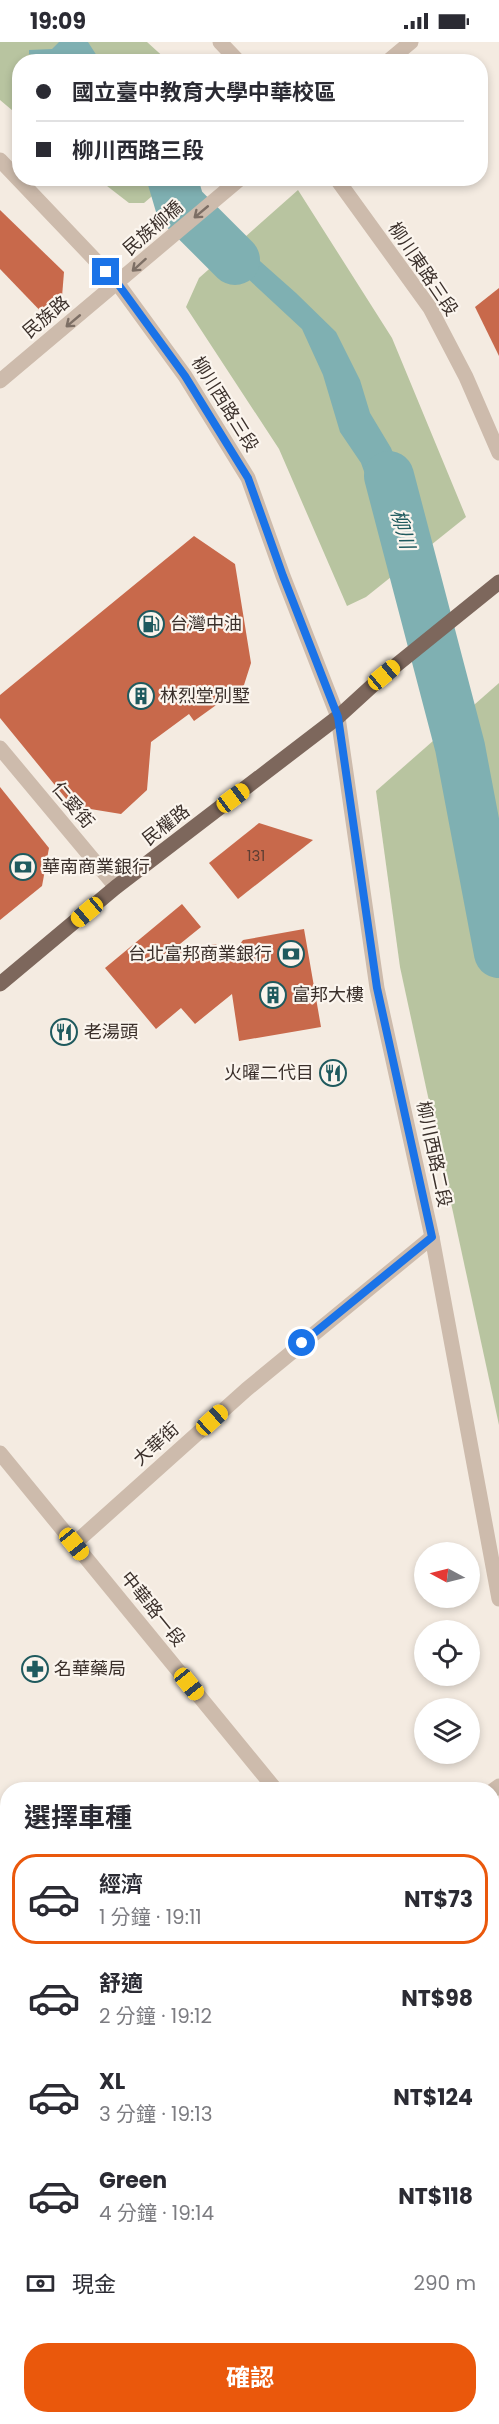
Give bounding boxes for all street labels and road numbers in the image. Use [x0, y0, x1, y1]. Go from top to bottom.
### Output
street label: 民族柳橋 [117, 195, 188, 261]
street label: 柳川東路三段 [383, 217, 464, 320]
street label: 民族路 [17, 290, 74, 344]
street label: 柳川西路三段 [186, 351, 265, 456]
street label: 仁愛街 [46, 776, 100, 833]
street label: 民權路 [137, 798, 195, 851]
street label: 柳川西路二段 [411, 1098, 458, 1209]
street label: 大華街 [127, 1416, 184, 1471]
street label: 中華路一段 [115, 1566, 191, 1652]

